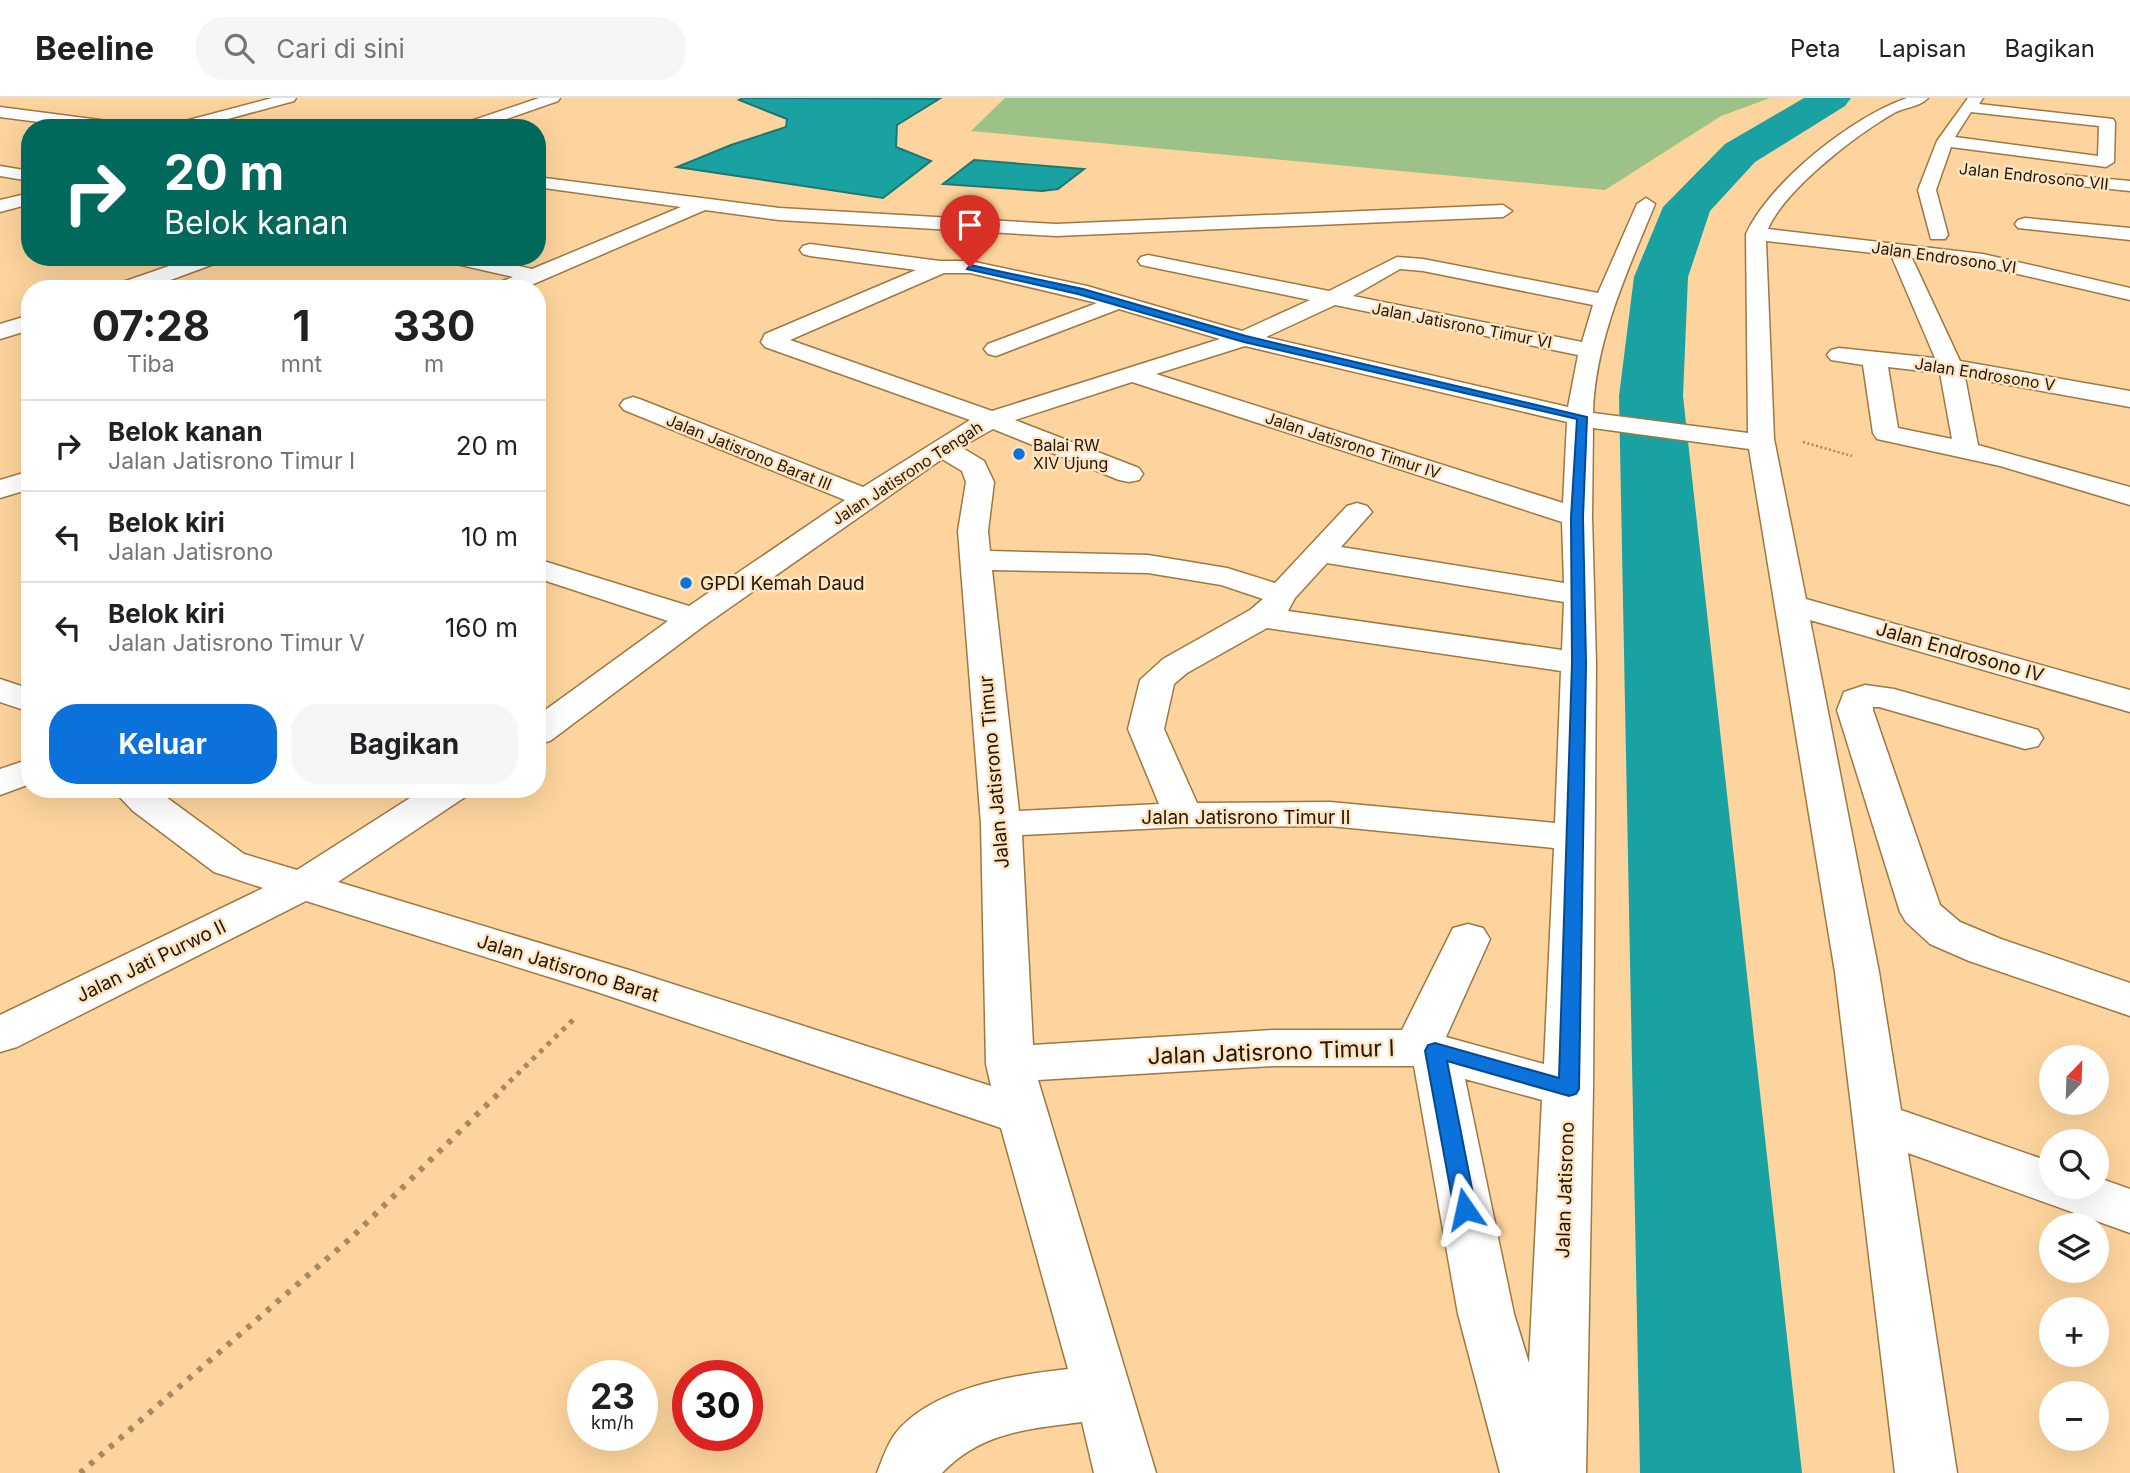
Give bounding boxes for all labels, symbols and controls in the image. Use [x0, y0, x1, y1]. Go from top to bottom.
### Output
search box [196, 17, 686, 80]
text: Beeline [35, 28, 154, 68]
icon: search [220, 29, 258, 67]
text: Cari di sini [276, 33, 405, 64]
text: Peta [1790, 34, 1841, 63]
text: Lapisan [1879, 34, 1966, 63]
text: Bagikan [2004, 34, 2095, 63]
text: 20 m [164, 143, 284, 202]
icon: right [49, 147, 140, 238]
street label: Jalan Endrosono VII [1958, 158, 2110, 194]
pin [940, 195, 1000, 267]
text: Belok kanan [164, 203, 348, 242]
icon: arrive [951, 206, 989, 244]
street label: Jalan Endrosono VI [1870, 237, 2018, 277]
street label: Jalan Jatisrono Timur VI [1370, 298, 1554, 352]
text: 07:28 [92, 300, 210, 351]
text: 1 [292, 300, 310, 351]
text: 330 [393, 300, 475, 351]
text: Tiba [127, 350, 175, 378]
text: mnt [281, 350, 322, 378]
text: m [424, 350, 444, 378]
street label: Jalan Endrosono V [1913, 353, 2057, 395]
street label: Jalan Jatisrono Timur IV [1263, 407, 1443, 483]
street label: Jalan Jatisrono Barat III [663, 410, 835, 494]
text: Belok kanan [108, 416, 263, 447]
street label: Jalan Jatisrono Tengah [828, 417, 986, 529]
icon: right [49, 427, 87, 465]
text: 20 m [456, 430, 518, 461]
place label: Balai RW XIV Ujung [1033, 435, 1108, 473]
marker: Balai RW XIV Ujung [1011, 446, 1027, 462]
text: Jalan Jatisrono Timur I [108, 447, 355, 475]
text: Belok kiri [108, 507, 225, 538]
icon: left [49, 518, 87, 556]
text: 10 m [461, 521, 518, 552]
text: Jalan Jatisrono [108, 538, 273, 566]
place label: GPDI Kemah Daud [700, 572, 865, 595]
marker: GPDI Kemah Daud [678, 575, 694, 591]
text: Belok kiri [108, 598, 225, 629]
icon: left [49, 609, 87, 647]
text: 160 m [445, 612, 518, 643]
street label: Jalan Endrosono IV [1873, 617, 2047, 687]
text: Jalan Jatisrono Timur V [108, 629, 365, 657]
street label: Jalan Jatisrono Timur [974, 674, 1014, 870]
button: Keluar [49, 704, 277, 784]
button: Bagikan [291, 704, 518, 784]
street label: Jalan Jatisrono Timur II [1141, 806, 1351, 829]
street label: Jalan Jati Purwo II [72, 915, 230, 1007]
street label: Jalan Jatisrono Barat [474, 929, 662, 1007]
street label: Jalan Jatisrono Timur I [1147, 1034, 1395, 1070]
north arrow [2039, 1045, 2109, 1115]
map controls [2039, 1045, 2109, 1451]
street label: Jalan Jatisrono [1551, 1121, 1579, 1259]
button: search [2039, 1129, 2109, 1199]
position arrow [1428, 1172, 1502, 1246]
button: layers [2039, 1213, 2109, 1283]
button: + [2039, 1297, 2109, 1367]
speed limit sign: 30 [672, 1360, 763, 1451]
text: 23 [590, 1375, 635, 1417]
button: − [2039, 1381, 2109, 1451]
text: km/h [591, 1412, 634, 1433]

